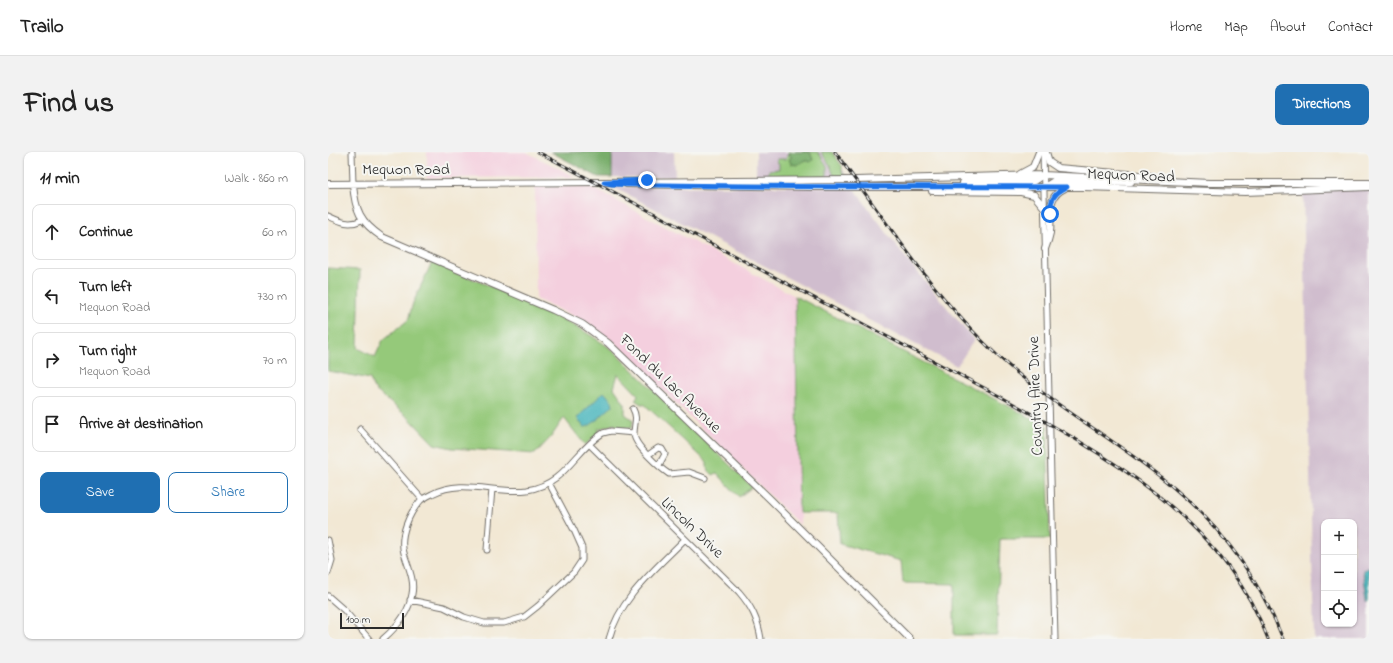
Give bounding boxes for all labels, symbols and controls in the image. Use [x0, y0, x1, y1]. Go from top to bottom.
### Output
text: Trailo [20, 14, 64, 41]
text: Home [1170, 17, 1202, 38]
text: Map [1224, 17, 1248, 38]
text: About [1270, 17, 1306, 38]
text: Contact [1328, 17, 1373, 38]
text: Find us [24, 84, 114, 125]
button: Directions [1275, 84, 1369, 125]
street label: Mequon Road [362, 158, 450, 182]
street label: Mequon Road [1087, 162, 1175, 190]
text: 11 min [40, 166, 80, 191]
text: Walk · 860 m [224, 169, 288, 188]
route end [638, 171, 656, 189]
route start [1041, 205, 1059, 223]
icon: ahead [41, 221, 63, 243]
text: Continue [79, 221, 133, 243]
text: 60 m [262, 223, 287, 242]
text: Turn left [79, 276, 132, 298]
icon: left [41, 285, 63, 307]
text: 730 m [257, 287, 287, 306]
text: Mequon Road [79, 298, 150, 317]
street label: Fond du Lac Avenue [613, 328, 727, 440]
street label: Country Aire Drive [1022, 335, 1050, 456]
text: Turn right [79, 340, 137, 362]
icon: right [41, 349, 63, 371]
text: 70 m [263, 351, 287, 370]
text: Mequon Road [79, 362, 150, 381]
icon: arrive [41, 413, 63, 435]
text: Arrive at destination [79, 413, 203, 435]
button: Save [40, 472, 160, 513]
button: Share [168, 472, 288, 513]
street label: Lincoln Drive [655, 492, 730, 565]
map controls [1321, 519, 1357, 627]
button: + [1321, 519, 1357, 555]
button: − [1321, 555, 1357, 591]
button: locate [1321, 591, 1357, 627]
scale bar [340, 611, 404, 630]
text: 100 m [346, 612, 370, 628]

